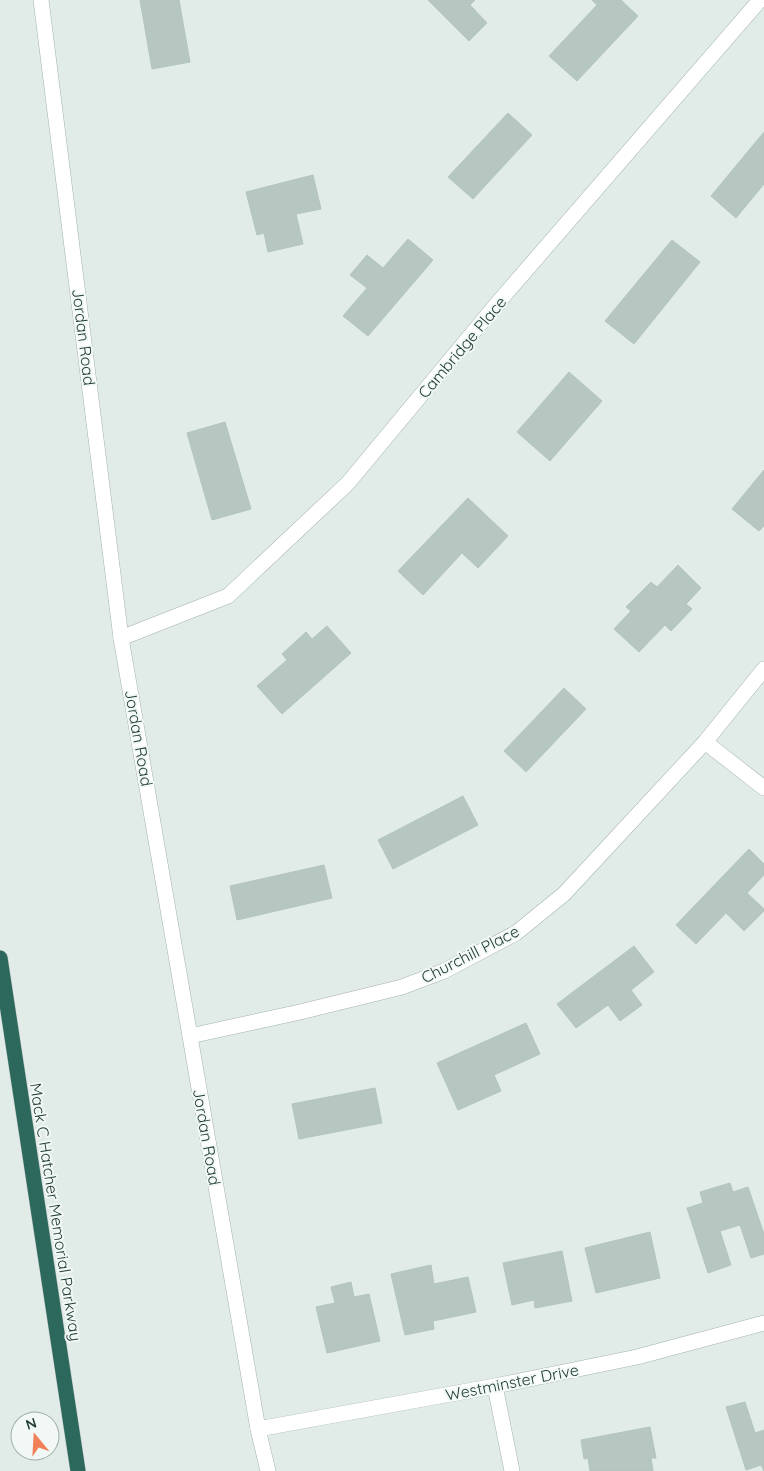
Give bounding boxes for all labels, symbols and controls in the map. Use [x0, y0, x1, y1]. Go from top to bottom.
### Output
street label: Jordan Road [68, 287, 100, 387]
street label: Cambridge Place [414, 292, 510, 402]
street label: Jordan Road [121, 688, 157, 788]
street label: Churchill Place [418, 921, 522, 987]
street label: Mack C Hatcher Memorial Parkway [26, 1082, 86, 1342]
street label: Jordan Road [189, 1087, 225, 1187]
street label: Westminster Drive [444, 1359, 580, 1405]
north arrow [10, 1411, 60, 1461]
text: N [23, 1413, 39, 1434]

